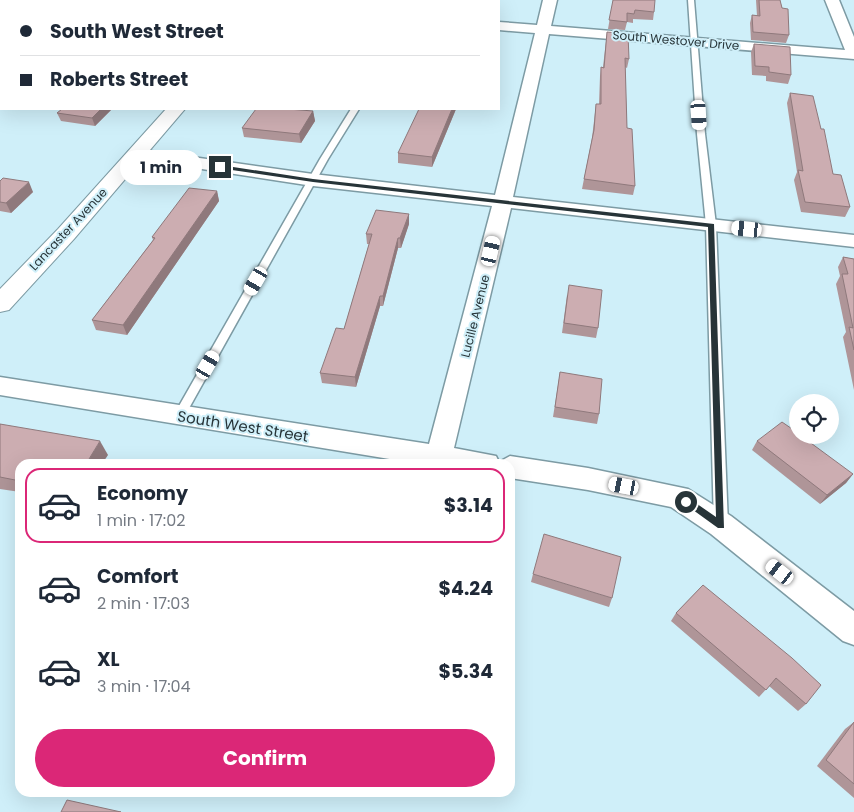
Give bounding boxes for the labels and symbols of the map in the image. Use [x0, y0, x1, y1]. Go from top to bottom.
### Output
street label: South Westover Drive [612, 26, 740, 54]
car [690, 100, 707, 130]
callout: 1 min [120, 150, 202, 184]
route end [209, 156, 231, 178]
street label: Lancaster Avenue [25, 184, 111, 274]
car [731, 220, 762, 238]
car [480, 235, 501, 267]
car [242, 264, 269, 298]
street label: Lucille Avenue [457, 273, 493, 359]
car [194, 348, 221, 382]
street label: South West Street [176, 405, 310, 447]
car [607, 476, 640, 496]
route start [675, 491, 697, 513]
car [763, 557, 796, 587]

